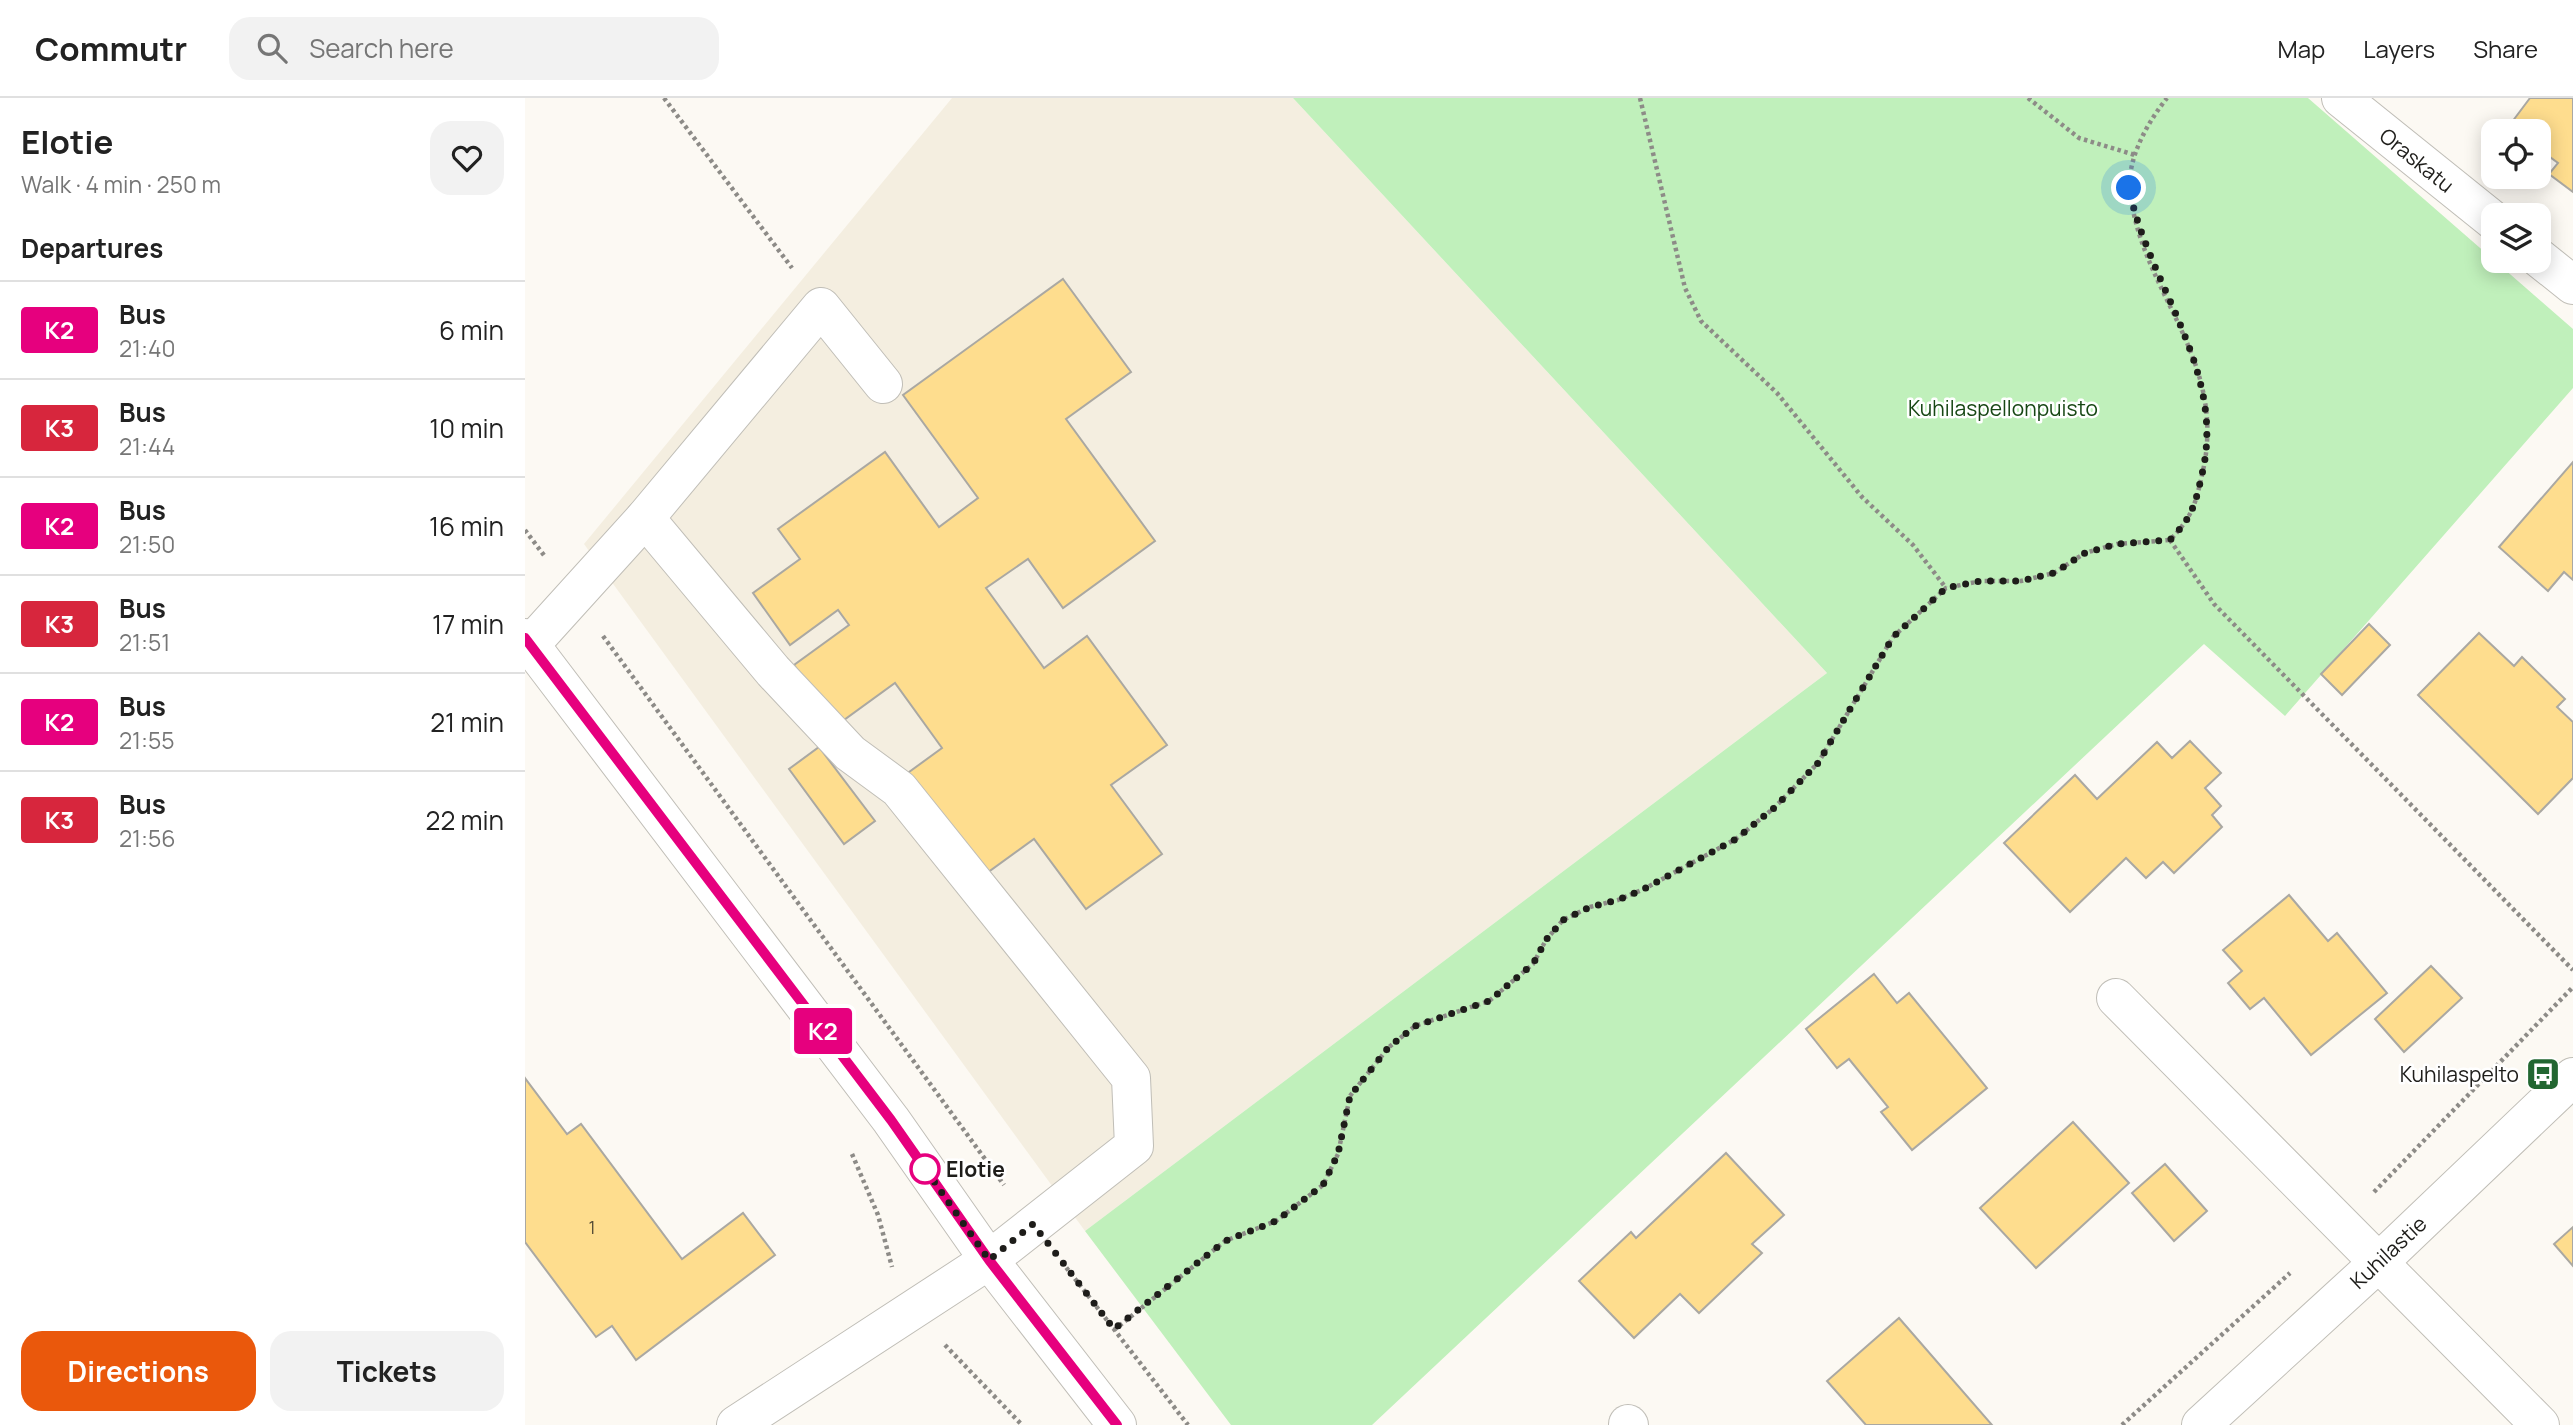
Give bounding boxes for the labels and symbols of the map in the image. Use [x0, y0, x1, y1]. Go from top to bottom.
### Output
street label: Oraskatu [2374, 121, 2460, 199]
your location [2111, 170, 2146, 205]
park label: Kuhilaspellonpuisto [1908, 394, 2098, 422]
line badge: K2 [791, 1008, 855, 1054]
bus stop icon: Kuhilaspelto [2524, 1055, 2562, 1093]
place label: Kuhilaspelto [2400, 1060, 2519, 1088]
marker: Elotie [910, 1154, 940, 1184]
place label: Elotie [946, 1155, 1005, 1183]
street label: Kuhilastie [2344, 1209, 2432, 1295]
house number: 1 [588, 1215, 596, 1239]

